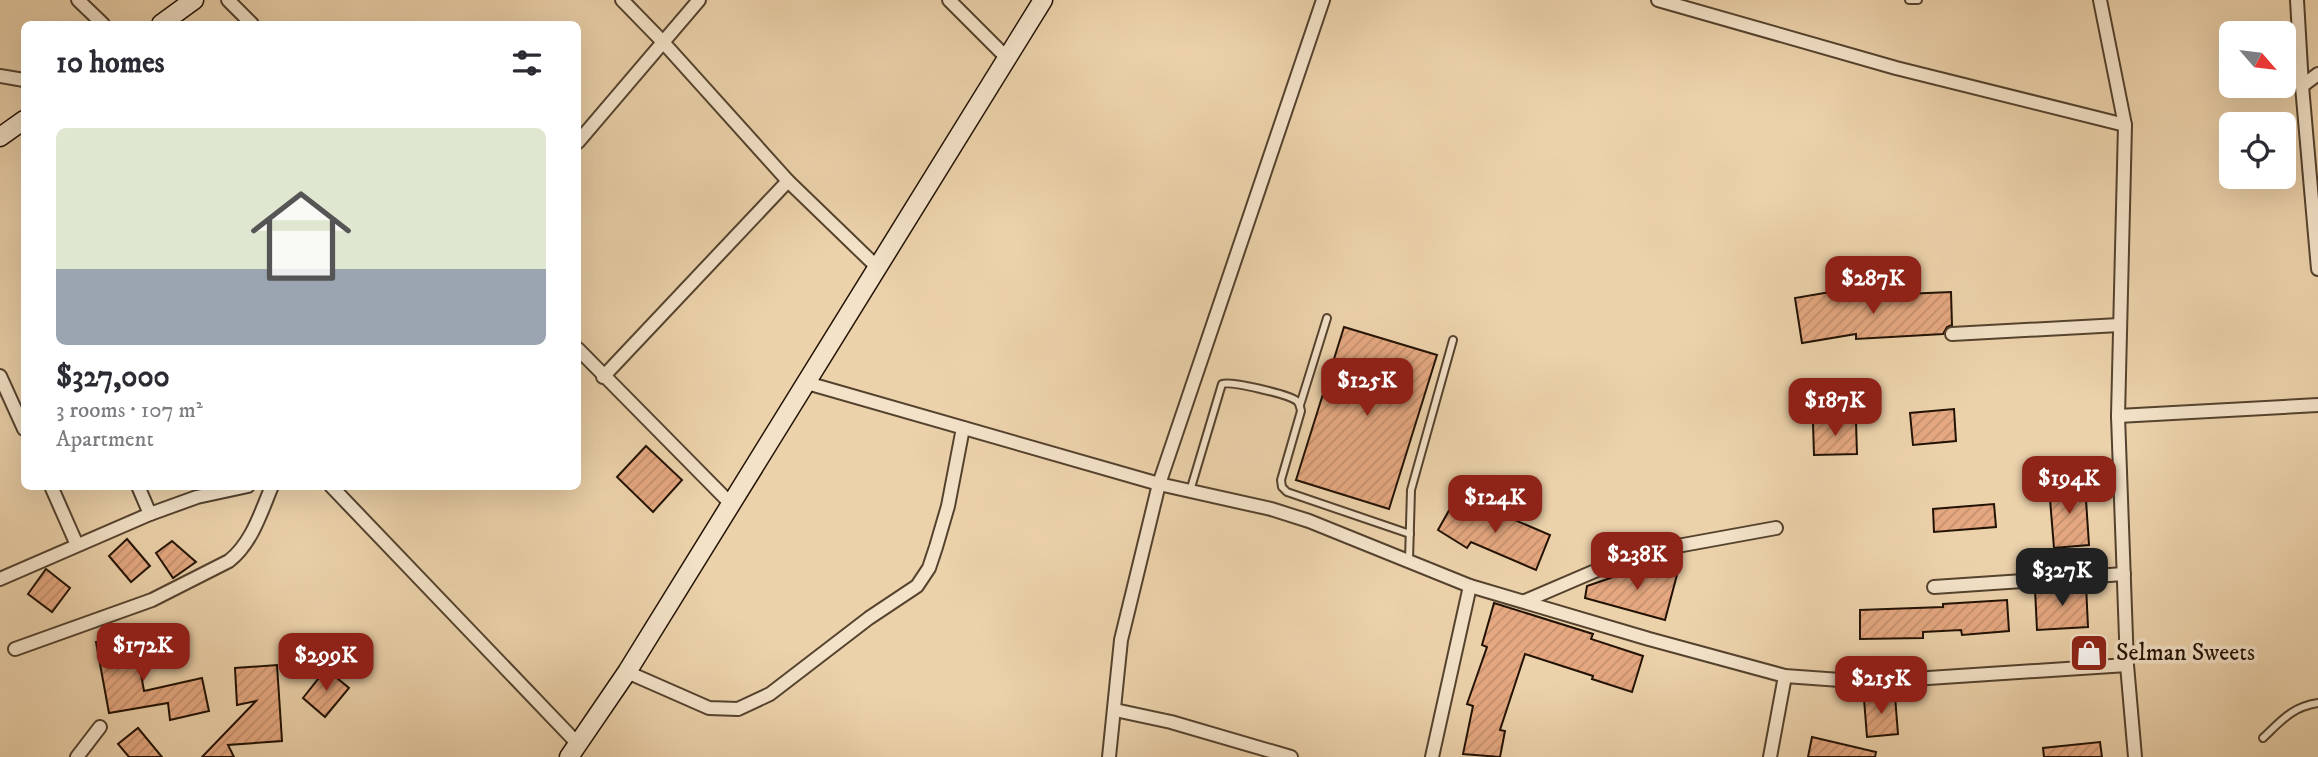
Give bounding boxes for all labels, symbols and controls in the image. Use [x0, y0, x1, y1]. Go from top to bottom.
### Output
north arrow [2219, 21, 2296, 98]
map controls [2219, 21, 2296, 189]
icon: filters [508, 44, 546, 82]
text: 10 homes [56, 45, 165, 82]
button: locate [2219, 112, 2296, 189]
icon: home [238, 173, 364, 299]
pin: $287K [1824, 256, 1922, 316]
text: $287K [1841, 264, 1905, 293]
pin: $125K [1318, 358, 1416, 418]
text: $327,000 [56, 359, 170, 396]
text: $125K [1337, 366, 1397, 395]
pin: $187K [1786, 378, 1884, 438]
text: $187K [1805, 386, 1865, 415]
text: 3 rooms · 107 m² [56, 396, 203, 425]
text: Apartment [56, 425, 154, 454]
pin: $194K [2020, 456, 2118, 516]
text: $194K [2038, 464, 2100, 493]
pin: $124K [1446, 476, 1544, 535]
text: $124K [1464, 483, 1526, 512]
pin: $238K [1588, 532, 1686, 592]
text: $238K [1607, 540, 1667, 569]
pin: $327K [2013, 548, 2111, 608]
text: $327K [2032, 556, 2092, 585]
pin: $172K [94, 624, 192, 683]
text: $172K [113, 631, 173, 660]
shop icon: Selman Sweets [2068, 632, 2110, 674]
pin: $299K [277, 634, 375, 693]
place label: Selman Sweets [2116, 638, 2255, 668]
text: $299K [295, 641, 357, 670]
pin: $215K [1832, 656, 1930, 716]
text: $215K [1851, 664, 1911, 693]

